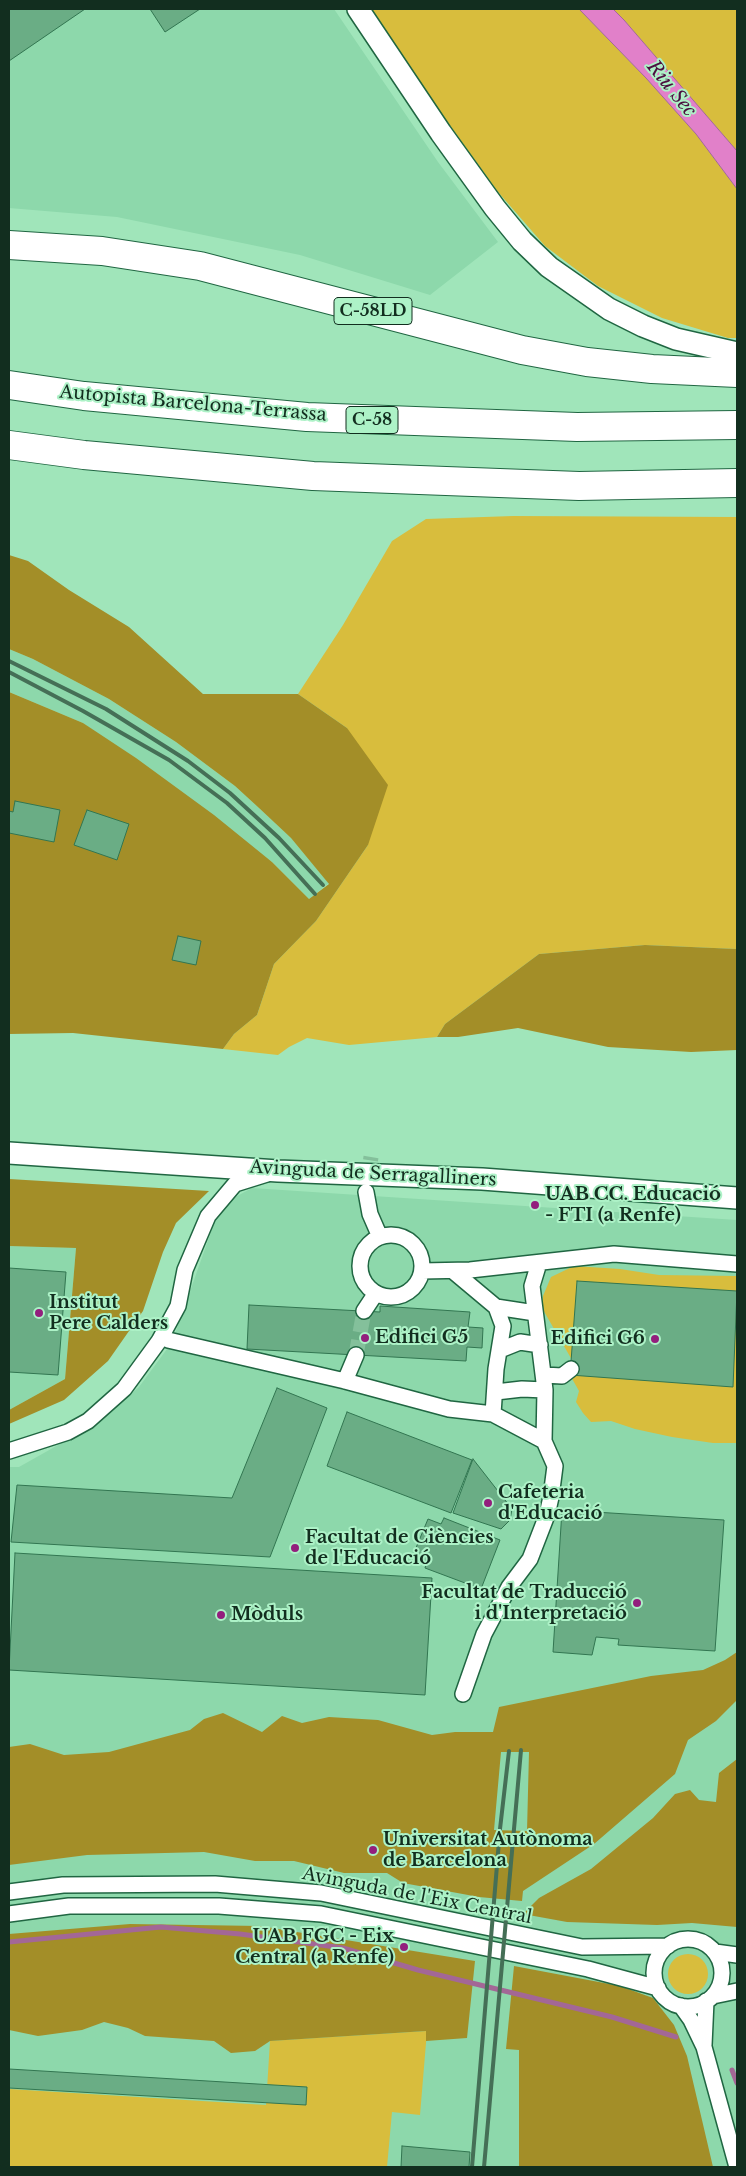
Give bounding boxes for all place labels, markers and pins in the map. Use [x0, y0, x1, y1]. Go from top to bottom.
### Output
place label: UAB CC. Educació - FTI (a Renfe) [545, 1184, 721, 1226]
marker: UAB CC. Educació - FTI (a Renfe) [529, 1199, 541, 1211]
place label: Institut Pere Calders [49, 1292, 168, 1335]
marker: Institut Pere Calders [33, 1307, 45, 1319]
place label: Edifici G5 [375, 1327, 468, 1349]
place label: Edifici G6 [550, 1328, 645, 1350]
marker: Edifici G5 [359, 1332, 371, 1344]
marker: Edifici G6 [649, 1333, 661, 1345]
place label: Cafeteria d'Educació [498, 1482, 602, 1525]
marker: Cafeteria d'Educació [482, 1497, 494, 1509]
place label: Facultat de Ciències de l'Educació [305, 1527, 494, 1570]
marker: Facultat de Ciències de l'Educació [289, 1542, 301, 1554]
place label: Facultat de Traducció i d'Interpretació [421, 1582, 627, 1625]
marker: Facultat de Traducció i d'Interpretació [631, 1597, 643, 1609]
place label: Mòduls [231, 1604, 303, 1626]
marker: Mòduls [215, 1609, 227, 1621]
place label: Universitat Autònoma de Barcelona [383, 1829, 593, 1872]
marker: Universitat Autònoma de Barcelona [367, 1844, 379, 1856]
place label: UAB FGC - Eix Central (a Renfe) [235, 1926, 394, 1968]
marker: UAB FGC - Eix Central (a Renfe) [398, 1941, 410, 1953]

